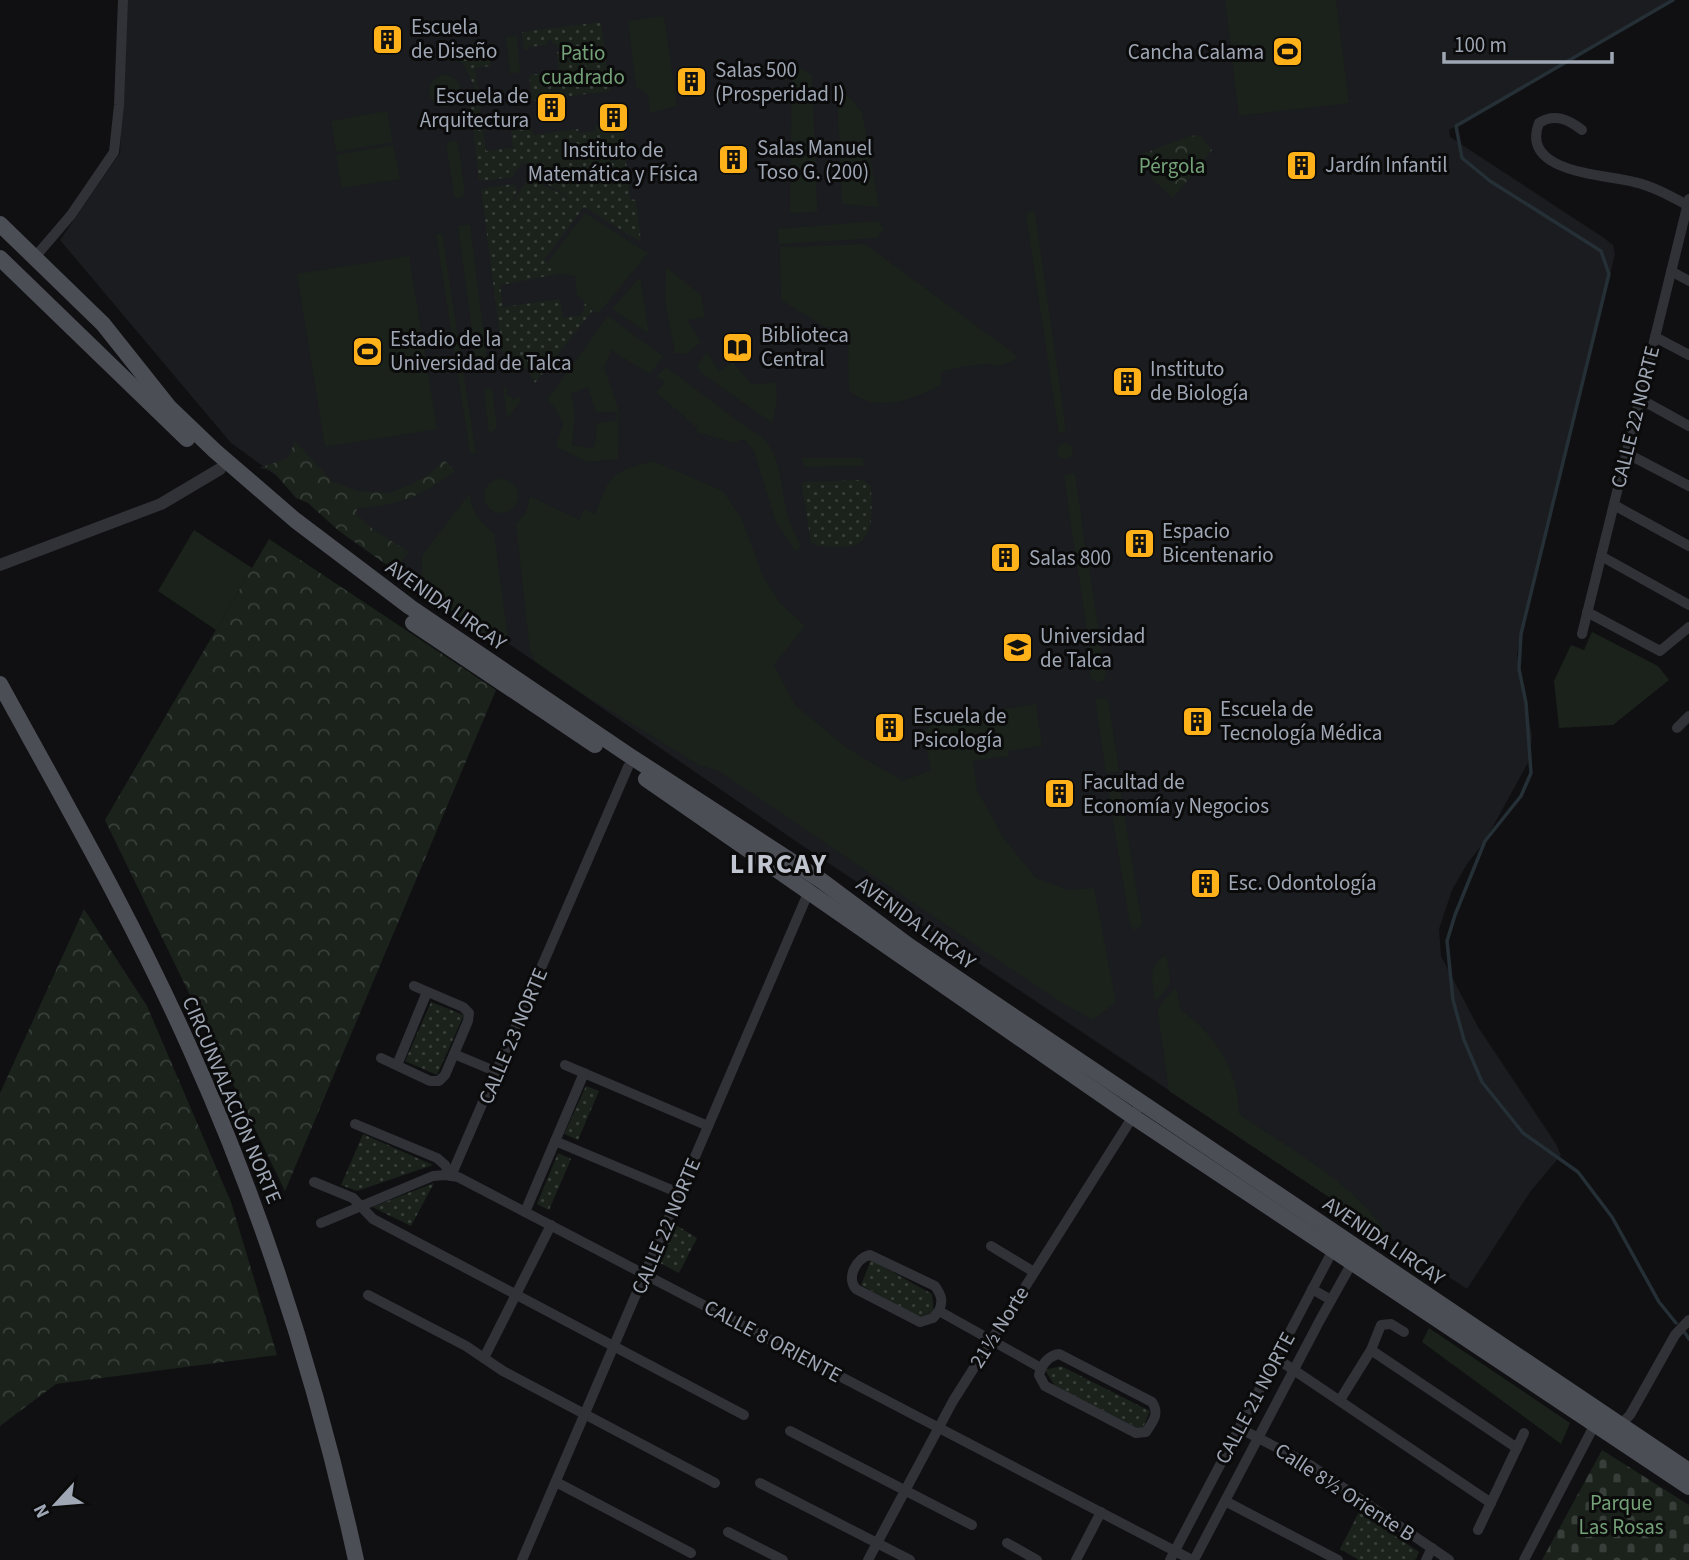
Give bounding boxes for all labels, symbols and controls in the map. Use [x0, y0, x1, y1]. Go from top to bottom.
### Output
place label: Escuela de Diseño [411, 12, 497, 66]
scale bar [1444, 21, 1612, 65]
building icon: Escuela de Diseño [371, 22, 405, 56]
text: 100 m [1454, 30, 1507, 60]
sports icon: Cancha Calama [1270, 35, 1304, 69]
place label: Cancha Calama [1128, 37, 1264, 67]
park label: Patio cuadrado [541, 38, 625, 92]
place label: Salas 500 (Prosperidad I) [715, 55, 845, 109]
building icon: Salas 500 (Prosperidad I) [675, 65, 709, 99]
place label: Escuela de Arquitectura [420, 81, 529, 135]
building icon: Escuela de Arquitectura [535, 91, 569, 125]
building icon: Instituto de Matemática y Física [596, 101, 630, 135]
place label: Salas Manuel Toso G. (200) [757, 133, 872, 187]
place label: Instituto de Matemática y Física [528, 135, 698, 189]
building icon: Salas Manuel Toso G. (200) [717, 143, 751, 177]
building icon: Jardín Infantil [1285, 148, 1319, 182]
place label: Jardín Infantil [1325, 150, 1448, 180]
park label: Pérgola [1139, 151, 1205, 181]
place label: Biblioteca Central [761, 320, 849, 374]
place label: Estadio de la Universidad de Talca [390, 324, 572, 378]
library icon: Biblioteca Central [721, 330, 755, 364]
sports icon: Estadio de la Universidad de Talca [350, 334, 384, 368]
street label: CALLE 22 NORTE [1603, 343, 1667, 491]
place label: Instituto de Biología [1150, 354, 1248, 408]
building icon: Instituto de Biología [1110, 364, 1144, 398]
place label: Espacio Bicentenario [1162, 516, 1274, 570]
building icon: Espacio Bicentenario [1122, 526, 1156, 560]
building icon: Salas 800 [989, 541, 1023, 575]
place label: Salas 800 [1029, 543, 1111, 573]
street label: AVENIDA LIRCAY [380, 552, 513, 658]
place label: Universidad de Talca [1040, 621, 1145, 675]
school or university icon: Universidad de Talca [1000, 631, 1034, 665]
place label: Escuela de Tecnología Médica [1220, 694, 1382, 748]
place label: Escuela de Psicología [913, 701, 1007, 755]
building icon: Escuela de Tecnología Médica [1180, 704, 1214, 738]
building icon: Escuela de Psicología [873, 711, 907, 745]
place label: Facultad de Economía y Negocios [1083, 767, 1269, 821]
building icon: Facultad de Economía y Negocios [1043, 777, 1077, 811]
district label: LIRCAY [730, 844, 828, 884]
building icon: Esc. Odontología [1188, 866, 1222, 900]
place label: Esc. Odontología [1228, 868, 1377, 898]
street label: AVENIDA LIRCAY [850, 869, 983, 977]
street label: CALLE 23 NORTE [471, 963, 555, 1109]
street label: CIRCUNVALACIÓN NORTE [175, 992, 289, 1208]
street label: CALLE 22 NORTE [624, 1153, 708, 1299]
street label: AVENIDA LIRCAY [1317, 1189, 1452, 1293]
street label: 21½ Norte [962, 1280, 1036, 1374]
street label: CALLE 8 ORIENTE [699, 1292, 847, 1390]
street label: CALLE 21 NORTE [1208, 1327, 1302, 1469]
street label: Calle 8½ Oriente B [1269, 1435, 1421, 1549]
north arrow [21, 1469, 91, 1539]
park label: Parque Las Rosas [1578, 1488, 1664, 1542]
text: N [27, 1499, 57, 1522]

